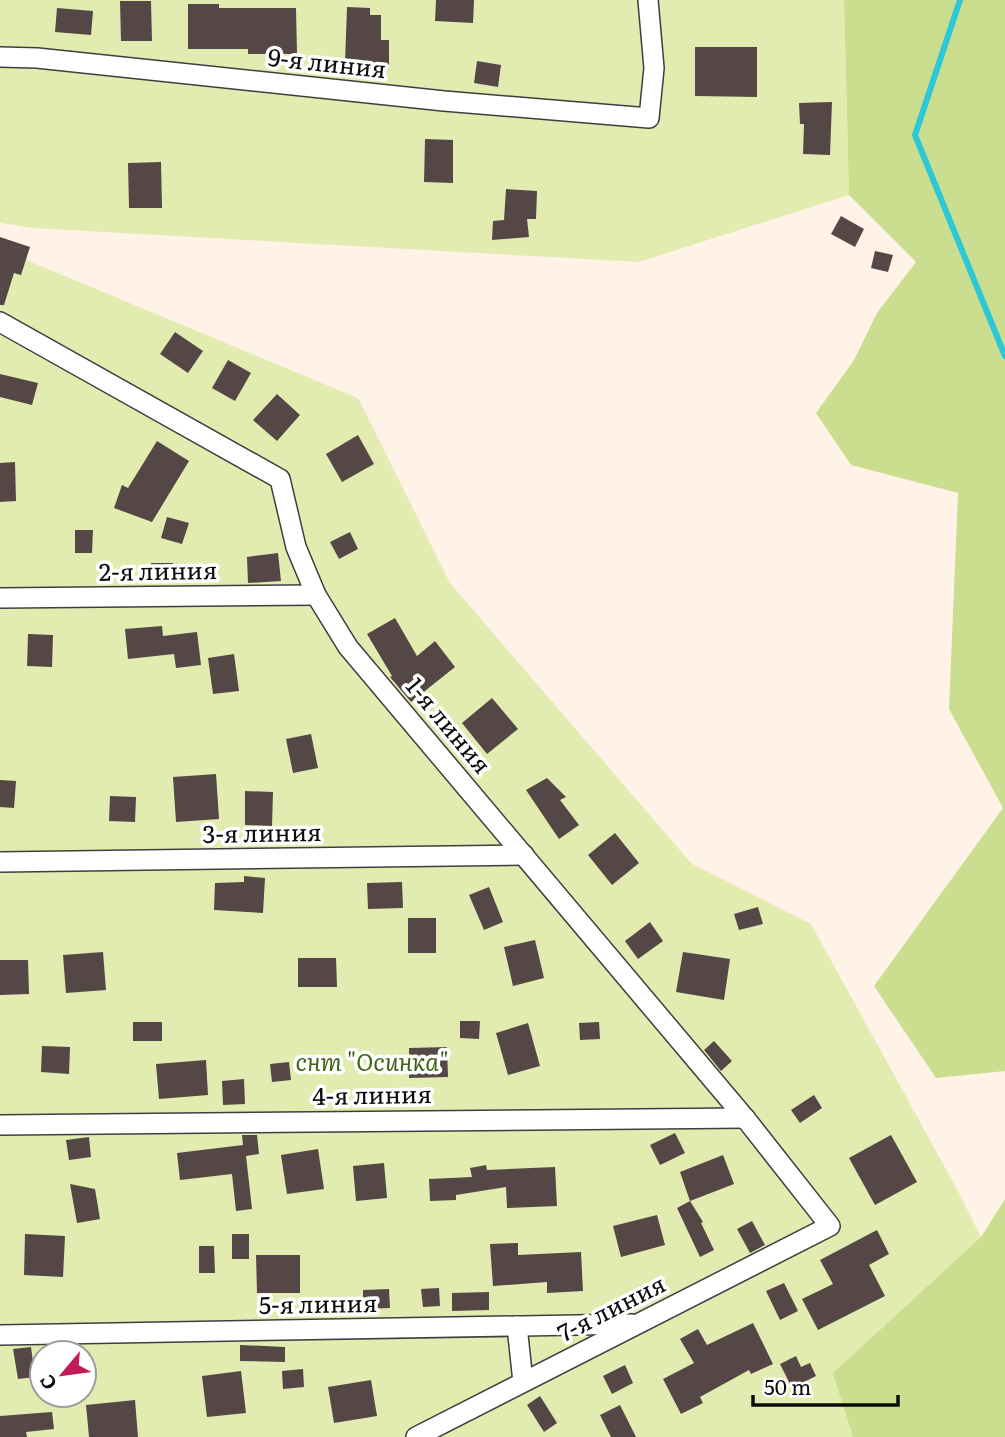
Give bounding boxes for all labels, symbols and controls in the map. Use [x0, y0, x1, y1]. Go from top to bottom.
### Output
street label: 9-я линия [266, 38, 388, 85]
street label: 2-я линия [98, 551, 217, 588]
street label: 1-я линия [399, 669, 501, 780]
street label: 3-я линия [202, 813, 322, 850]
park label: снт "Осинка" [295, 1043, 449, 1078]
street label: 4-я линия [312, 1075, 432, 1112]
street label: 7-я линия [551, 1265, 671, 1349]
street label: 5-я линия [258, 1284, 377, 1321]
north arrow [28, 1339, 98, 1409]
scale bar [753, 1364, 898, 1408]
text: С [32, 1370, 63, 1395]
text: 50 m [764, 1370, 811, 1401]

